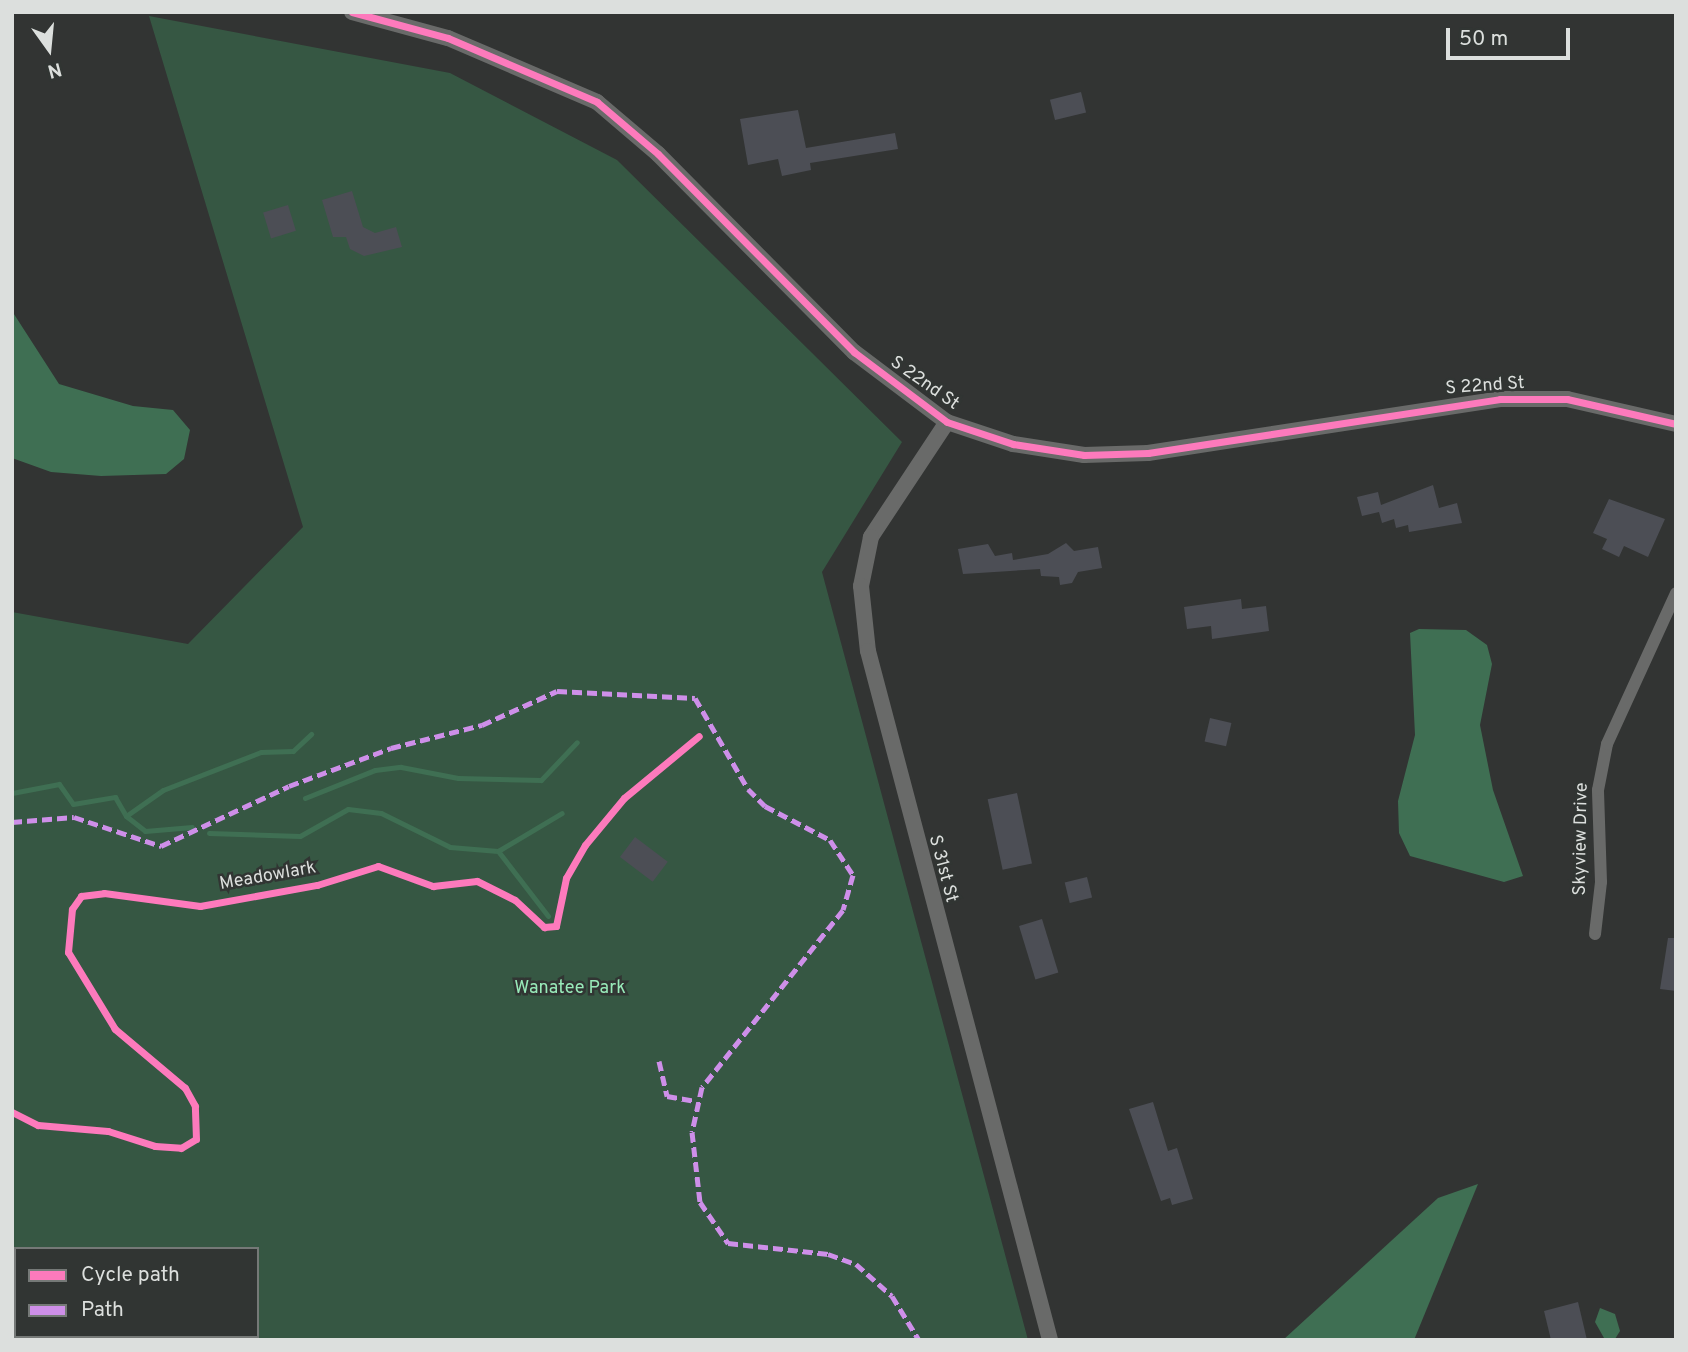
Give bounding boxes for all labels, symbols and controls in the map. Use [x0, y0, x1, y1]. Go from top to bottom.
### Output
north arrow [14, 14, 84, 84]
scale bar [1450, 14, 1574, 58]
text: 50 m [1459, 26, 1508, 53]
text: N [45, 56, 64, 83]
street label: S 22nd St [885, 352, 963, 416]
street label: S 22nd St [1445, 373, 1525, 401]
street label: Skyview Drive [1570, 782, 1594, 896]
street label: S 31st St [923, 833, 961, 905]
street label: Meadowlark [218, 858, 318, 896]
park label: Wanatee Park [514, 978, 626, 1000]
legend [14, 1247, 259, 1338]
text: Cycle path [81, 1262, 180, 1289]
text: Path [81, 1297, 124, 1324]

